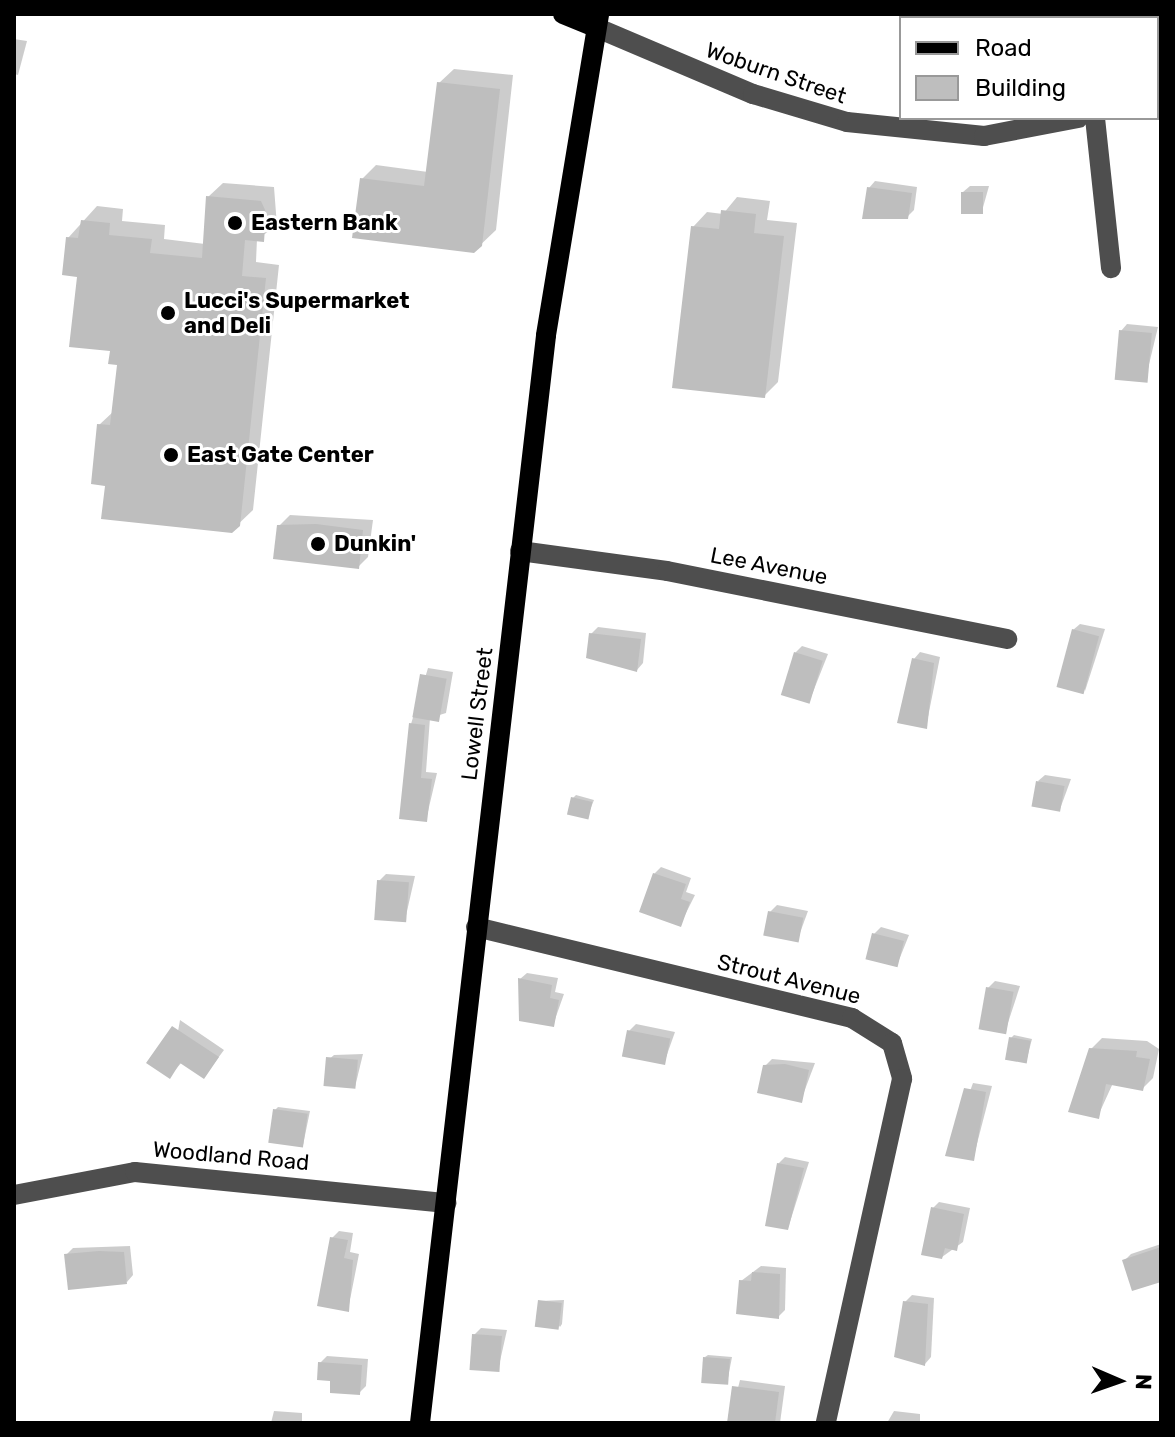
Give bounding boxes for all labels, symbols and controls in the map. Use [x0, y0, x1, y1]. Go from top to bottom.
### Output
legend [899, 16, 1159, 120]
text: Road [975, 34, 1032, 62]
street label: Woburn Street [702, 37, 850, 109]
text: Building [975, 74, 1066, 102]
place label: Eastern Bank [251, 210, 398, 236]
marker: Eastern Bank [226, 214, 244, 232]
place label: Lucci's Supermarket and Deli [184, 287, 410, 338]
marker: Lucci's Supermarket and Deli [159, 304, 177, 322]
place label: East Gate Center [187, 442, 374, 468]
marker: East Gate Center [162, 446, 180, 464]
place label: Dunkin' [334, 531, 416, 557]
marker: Dunkin' [309, 535, 327, 553]
street label: Lee Avenue [708, 542, 830, 590]
street label: Lowell Street [456, 646, 498, 782]
street label: Strout Avenue [714, 948, 864, 1010]
street label: Woodland Road [152, 1136, 310, 1176]
north arrow [1079, 1341, 1159, 1421]
text: N [1130, 1373, 1157, 1390]

